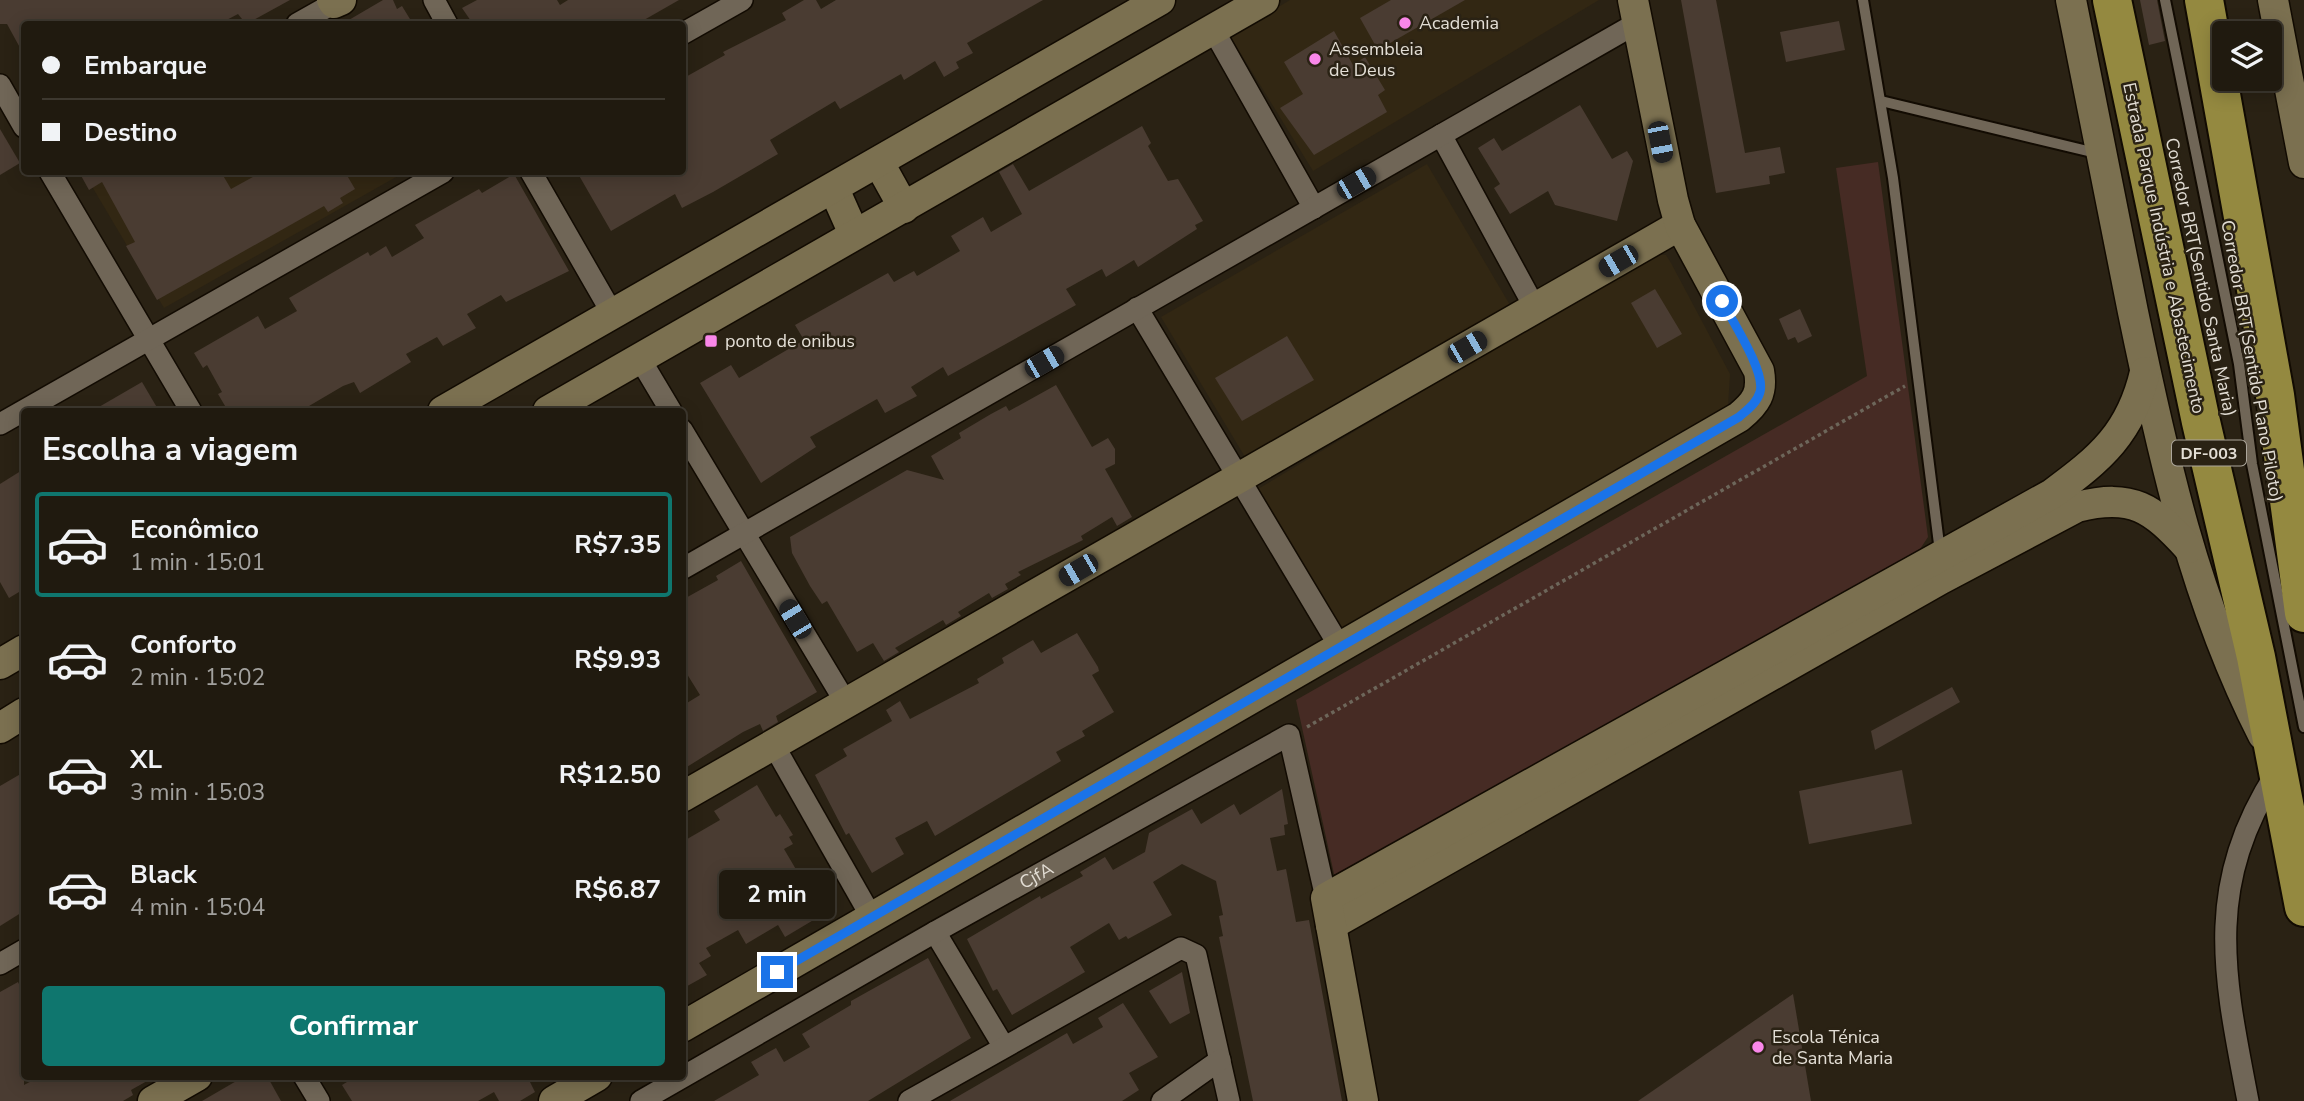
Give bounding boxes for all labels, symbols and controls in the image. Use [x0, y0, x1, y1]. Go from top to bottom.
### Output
place label: Academia [1419, 11, 1499, 35]
marker: Academia [1397, 15, 1413, 31]
map controls [2212, 21, 2282, 91]
button: layers [2212, 21, 2282, 91]
place label: Assembleia de Deus [1329, 37, 1423, 82]
text: Embarque [84, 48, 207, 83]
marker: Assembleia de Deus [1307, 51, 1323, 67]
street label: Estrada Parque Indústria e Abastecimento [2117, 80, 2211, 416]
text: Destino [84, 115, 177, 150]
car [1646, 119, 1675, 165]
street label: Corredor BRT(Sentido Santa Maria) [2160, 135, 2242, 419]
car [1333, 163, 1380, 203]
street label: Corredor BRT(Sentido Plano Piloto) [2215, 218, 2289, 504]
car [1595, 241, 1642, 281]
route start [1706, 285, 1738, 317]
car [1444, 327, 1491, 367]
place label: ponto de onibus [725, 329, 855, 353]
marker: ponto de onibus [703, 333, 719, 349]
car [1021, 342, 1068, 382]
text: Escolha a viagem [42, 428, 298, 471]
road number: DF-003 [2172, 440, 2246, 466]
text: Econômico [130, 512, 259, 547]
icon: car [46, 513, 109, 576]
text: R$7.35 [574, 527, 661, 562]
text: 1 min · 15:01 [130, 547, 265, 578]
car [1055, 550, 1102, 590]
car [776, 596, 815, 642]
text: Conforto [130, 627, 237, 662]
icon: car [46, 628, 109, 691]
text: R$9.93 [574, 642, 661, 677]
text: 2 min · 15:02 [130, 662, 265, 693]
text: XL [130, 742, 162, 777]
icon: car [46, 743, 109, 806]
text: R$12.50 [559, 757, 661, 792]
text: 3 min · 15:03 [130, 777, 265, 808]
text: Black [130, 857, 197, 892]
street label: CjfA [1015, 857, 1058, 895]
icon: car [46, 858, 109, 921]
callout: 2 min [719, 870, 835, 920]
text: R$6.87 [574, 872, 661, 907]
text: 2 min [747, 879, 807, 910]
text: 4 min · 15:04 [130, 892, 265, 923]
route end [761, 956, 793, 988]
button: Confirmar [42, 986, 665, 1066]
place label: Escola Ténica de Santa Maria [1772, 1025, 1893, 1070]
marker: Escola Ténica de Santa Maria [1750, 1039, 1766, 1055]

